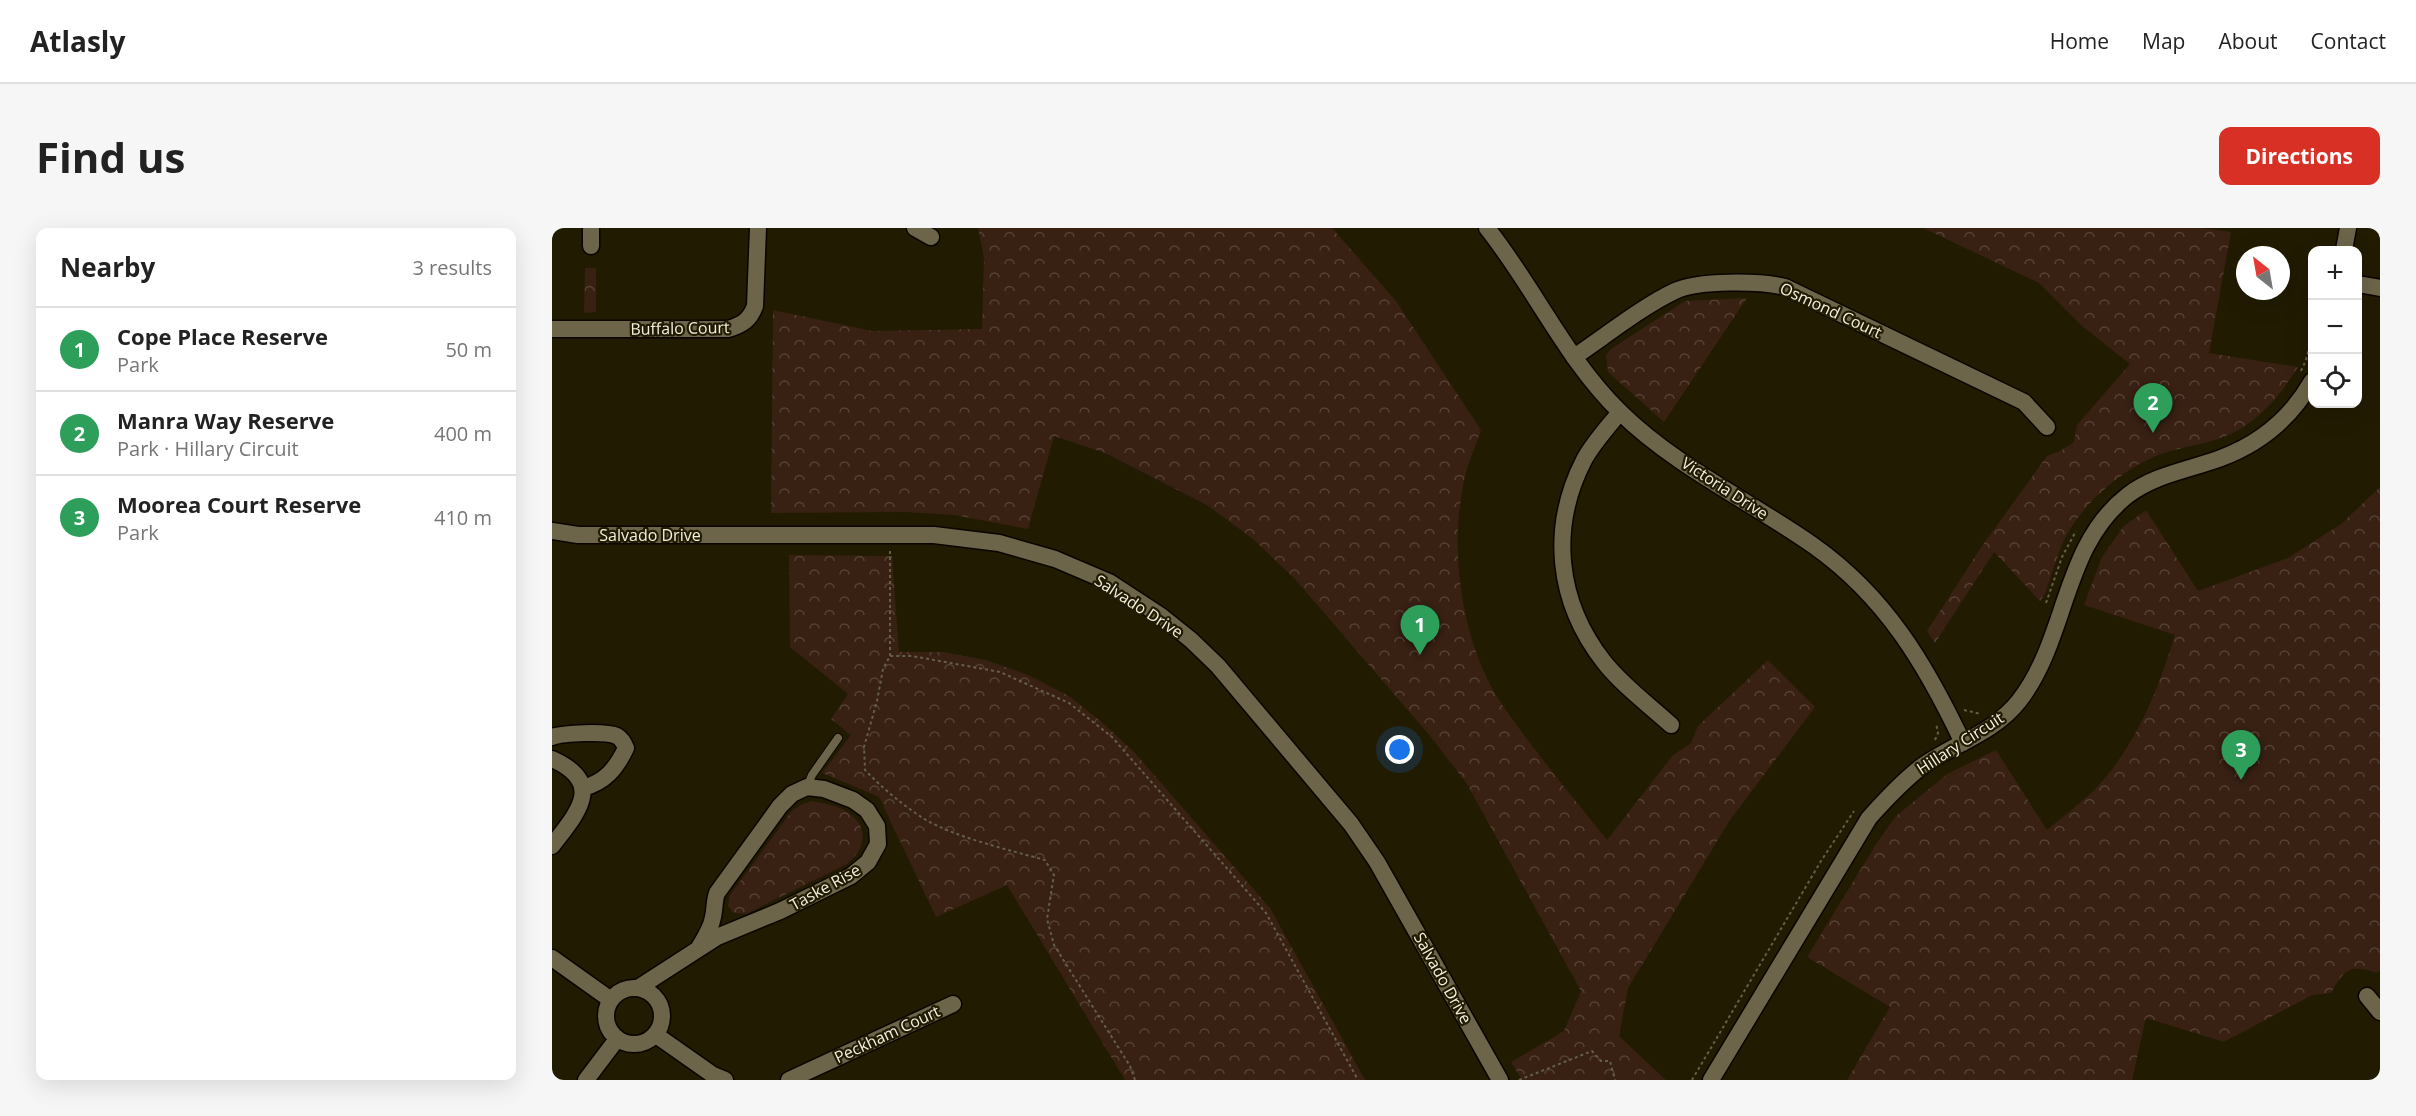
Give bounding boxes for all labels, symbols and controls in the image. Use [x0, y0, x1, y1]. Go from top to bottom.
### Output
text: Atlasly [30, 22, 125, 60]
text: Home [2050, 27, 2109, 55]
text: Map [2142, 27, 2185, 55]
text: About [2218, 27, 2278, 55]
text: Contact [2311, 27, 2386, 55]
button: Directions [2219, 127, 2380, 185]
text: Find us [36, 128, 185, 185]
north arrow [2236, 246, 2290, 300]
map controls [2308, 246, 2362, 408]
button: + [2308, 246, 2362, 300]
text: Nearby [60, 249, 155, 285]
text: 3 results [412, 254, 492, 281]
street label: Osmond Court [1776, 277, 1886, 343]
button: − [2308, 300, 2362, 354]
street label: Buffalo Court [630, 316, 730, 340]
text: Cope Place Reserve [117, 321, 328, 351]
text: 1 [74, 336, 85, 363]
text: 50 m [445, 336, 492, 363]
text: Park [117, 351, 159, 378]
button: locate [2308, 354, 2362, 408]
pin: 2 [2134, 384, 2172, 433]
text: Manra Way Reserve [117, 405, 334, 435]
text: 2 [74, 420, 85, 447]
text: 400 m [434, 420, 492, 447]
text: Park · Hillary Circuit [117, 435, 299, 462]
street label: Victoria Drive [1677, 452, 1773, 524]
text: Moorea Court Reserve [117, 489, 361, 519]
text: 3 [74, 504, 85, 531]
text: 410 m [434, 504, 492, 531]
text: Park [117, 519, 159, 546]
street label: Salvado Drive [599, 524, 701, 546]
street label: Salvado Drive [1091, 569, 1187, 643]
pin: 1 [1400, 606, 1440, 655]
street label: Hillary Circuit [1912, 707, 2008, 779]
pin: 3 [2222, 730, 2260, 780]
your location [1385, 735, 1414, 764]
street label: Taske Rise [786, 859, 864, 915]
street label: Salvado Drive [1409, 928, 1477, 1028]
street label: Peckham Court [831, 1000, 944, 1068]

